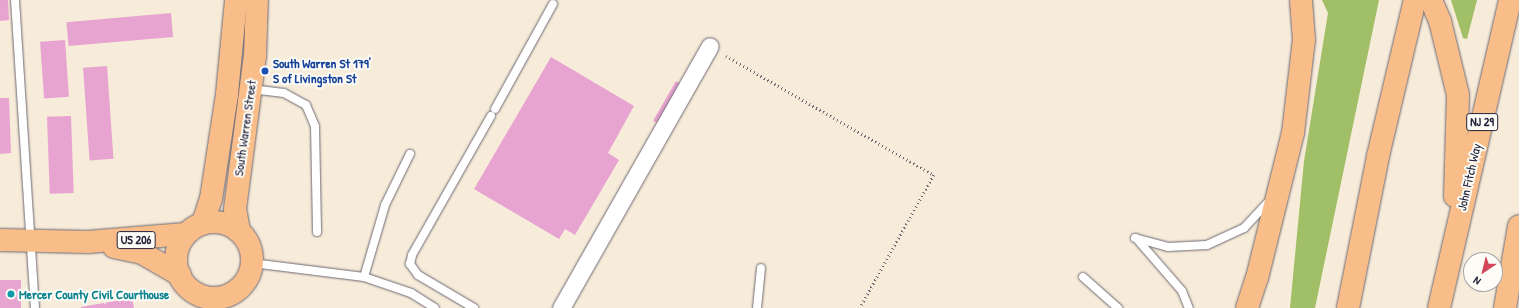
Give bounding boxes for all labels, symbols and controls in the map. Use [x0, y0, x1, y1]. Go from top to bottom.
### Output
place label: South Warren St 179' S of Livingston St [273, 56, 371, 87]
marker: South Warren St 179' S of Livingston St [260, 66, 270, 76]
street label: South Warren Street [231, 79, 259, 177]
road number: NJ 29 [1466, 112, 1498, 132]
street label: John Fitch Way [1454, 142, 1484, 212]
road number: US 206 [116, 230, 156, 250]
north arrow [1463, 252, 1503, 292]
text: N [1470, 274, 1483, 288]
place label: Mercer County Civil Courthouse [19, 286, 169, 302]
marker: Mercer County Civil Courthouse [6, 289, 16, 299]

